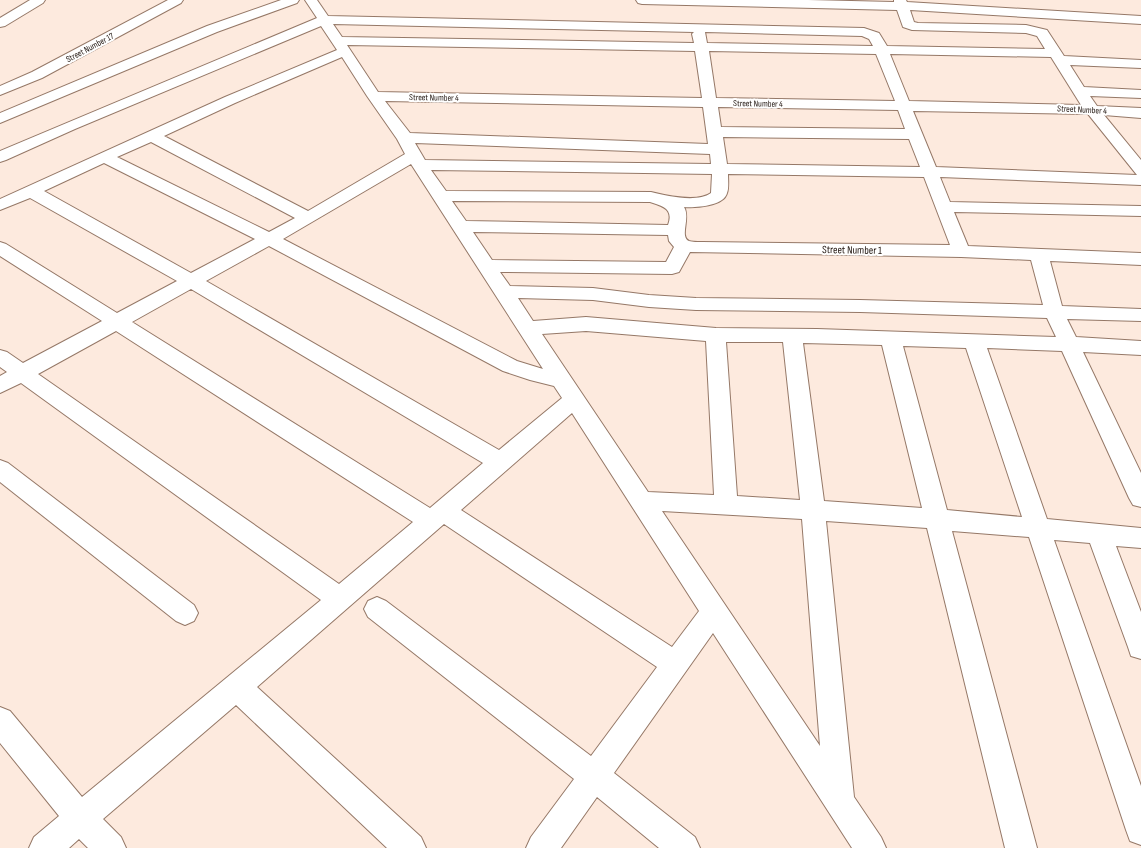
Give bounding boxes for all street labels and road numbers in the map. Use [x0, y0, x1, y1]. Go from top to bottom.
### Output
street label: Street Number 17 [64, 31, 116, 65]
street label: Street Number 4 [409, 92, 459, 104]
street label: Street Number 4 [733, 98, 783, 110]
street label: Street Number 4 [1057, 103, 1107, 117]
street label: Street Number 1 [822, 243, 882, 257]

